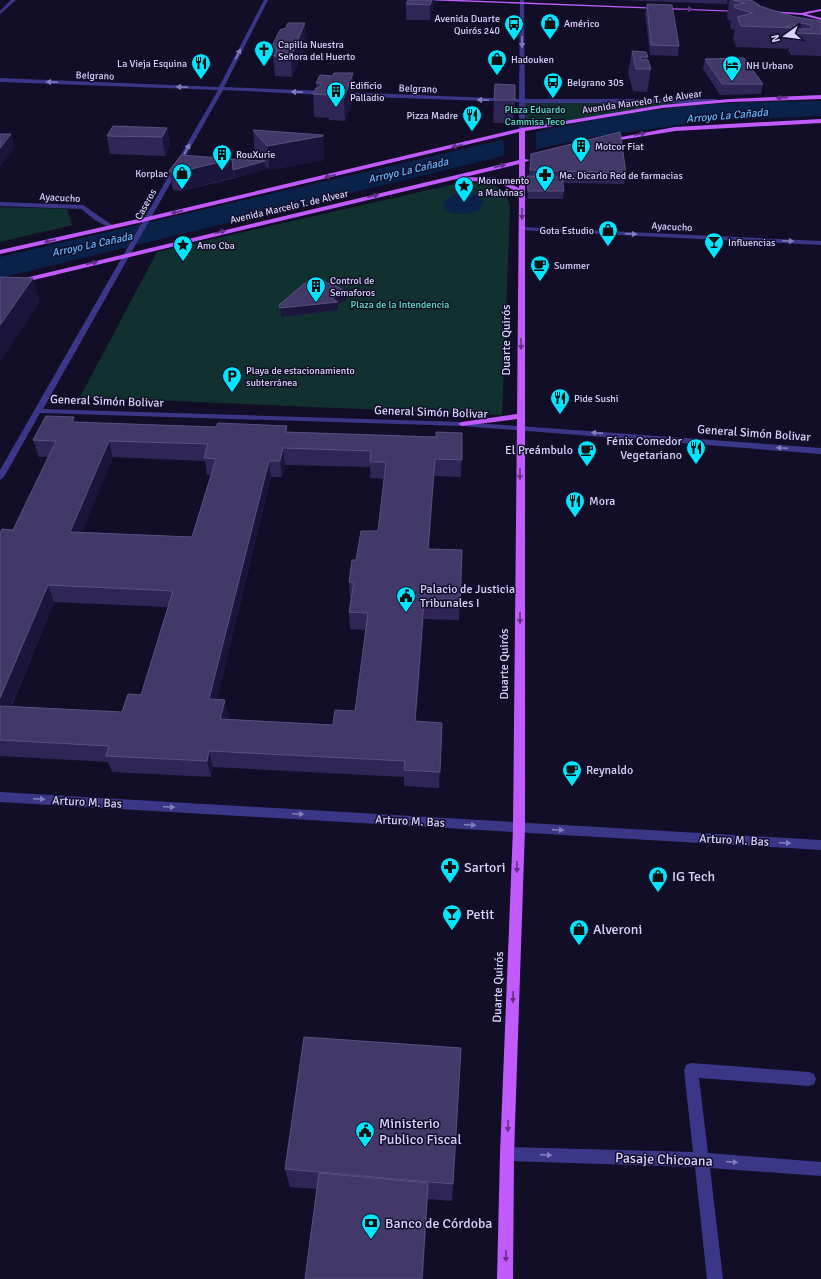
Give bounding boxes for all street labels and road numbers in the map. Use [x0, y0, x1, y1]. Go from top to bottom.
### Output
street label: Belgrano [75, 69, 114, 83]
street label: Belgrano [398, 82, 437, 96]
street label: Avenida Marcelo T. de Alvear [581, 88, 703, 116]
street label: Caseros [133, 186, 160, 222]
street label: Avenida Marcelo T. de Alvear [229, 187, 350, 226]
street label: Ayacucho [39, 191, 81, 205]
street label: Ayacucho [651, 220, 693, 234]
street label: Duarte Quirós [499, 304, 514, 376]
street label: General Simón Bolivar [50, 392, 165, 411]
street label: General Simón Bolivar [374, 403, 489, 422]
street label: General Simón Bolivar [697, 422, 812, 445]
street label: Duarte Quirós [497, 628, 512, 700]
street label: Arturo M. Bas [52, 793, 122, 812]
street label: Arturo M. Bas [375, 812, 445, 831]
street label: Arturo M. Bas [699, 831, 769, 850]
street label: Duarte Quirós [490, 951, 507, 1023]
street label: Pasaje Chicoana [615, 1149, 713, 1170]

